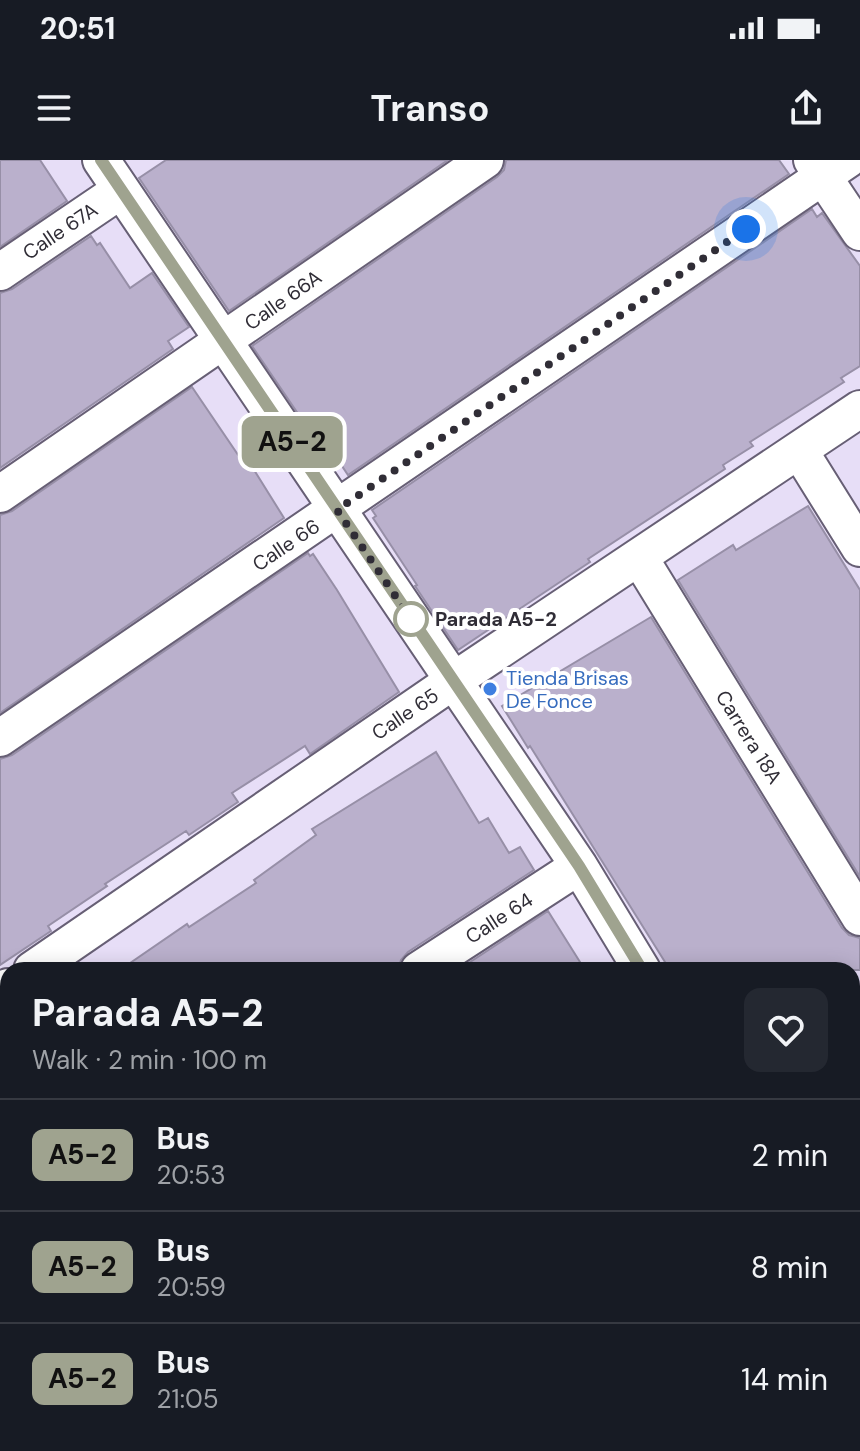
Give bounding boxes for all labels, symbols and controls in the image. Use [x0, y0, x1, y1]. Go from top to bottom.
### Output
text: 20:51 [40, 9, 116, 48]
text: Transo [371, 85, 489, 132]
icon: menu [32, 86, 76, 130]
icon: share [784, 86, 828, 130]
street label: Calle 67A [17, 196, 103, 266]
your location [726, 209, 766, 249]
street label: Calle 66A [239, 264, 327, 336]
line badge: A5-2 [236, 416, 348, 468]
text: A5-2 [258, 423, 326, 460]
street label: Calle 66 [247, 513, 325, 577]
marker: Parada A5-2 [394, 602, 428, 636]
place label: Parada A5-2 [435, 606, 557, 632]
place label: Tienda Brisas De Fonce [506, 665, 629, 714]
marker: Tienda Brisas De Fonce [481, 680, 499, 698]
street label: Calle 65 [367, 682, 443, 746]
street label: Carrera 18A [710, 685, 788, 789]
street label: Calle 64 [460, 887, 538, 949]
text: Parada A5-2 [32, 988, 263, 1038]
button: heart [744, 988, 828, 1072]
text: Walk · 2 min · 100 m [32, 1043, 267, 1077]
text: Bus [157, 1119, 210, 1158]
text: A5-2 [48, 1136, 117, 1173]
text: 2 min [752, 1136, 828, 1175]
text: 20:53 [157, 1158, 226, 1192]
text: Bus [157, 1231, 210, 1270]
text: A5-2 [48, 1248, 117, 1285]
text: 8 min [751, 1248, 828, 1287]
text: 20:59 [157, 1270, 226, 1304]
text: Bus [157, 1343, 210, 1382]
text: A5-2 [48, 1360, 117, 1397]
text: 14 min [741, 1360, 828, 1399]
text: 21:05 [157, 1382, 219, 1416]

